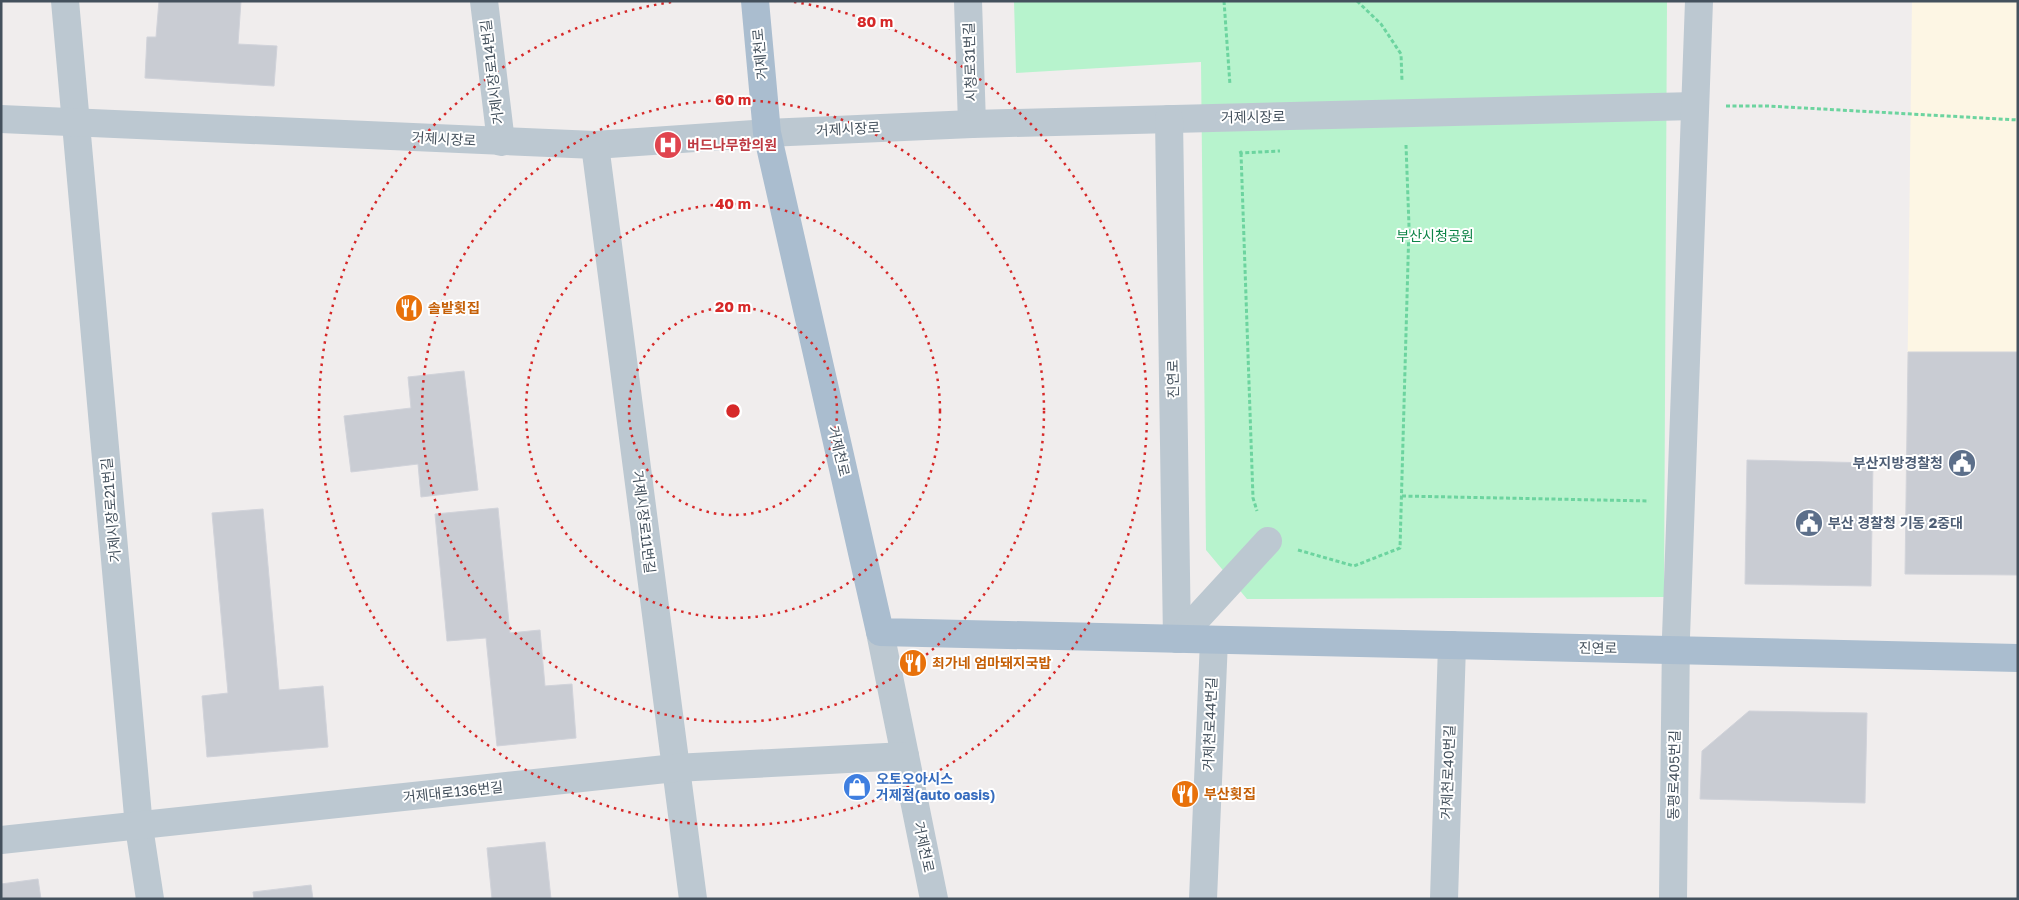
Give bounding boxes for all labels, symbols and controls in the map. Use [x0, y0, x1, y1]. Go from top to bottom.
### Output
text: 80 m [857, 12, 893, 30]
street label: 거제시장로14번길 [477, 19, 506, 125]
street label: 시청로31번길 [960, 22, 979, 102]
street label: 거제천로 [749, 28, 770, 80]
text: 60 m [715, 90, 751, 108]
street label: 거제시장로 [1221, 107, 1285, 126]
street label: 거제시장로 [815, 118, 881, 139]
street label: 거제시장로 [411, 128, 477, 149]
hospital icon: 버드나무한의원 [653, 130, 683, 160]
place label: 버드나무한의원 [687, 136, 777, 153]
text: 40 m [715, 194, 751, 212]
park label: 부산시청공원 [1396, 227, 1474, 244]
restaurant icon: 솔밭횟집 [394, 293, 424, 323]
text: 20 m [715, 297, 751, 315]
place label: 솔밭횟집 [428, 299, 480, 316]
street label: 진연로 [1164, 359, 1181, 398]
centre of rings [724, 402, 742, 420]
street label: 거제천로 [825, 424, 854, 478]
public building icon: 부산지방경찰청 [1947, 448, 1977, 478]
place label: 부산지방경찰청 [1853, 454, 1943, 471]
street label: 거제시장로21번길 [97, 457, 124, 563]
street label: 거제시장로11번길 [630, 469, 659, 574]
public building icon: 부산 경찰청 기동 2중대 [1794, 508, 1824, 538]
place label: 부산 경찰청 기동 2중대 [1828, 514, 1963, 531]
street label: 진연로 [1579, 639, 1618, 656]
restaurant icon: 최가네 엄마돼지국밥 [898, 648, 928, 678]
place label: 최가네 엄마돼지국밥 [932, 654, 1052, 671]
street label: 거제천로44번길 [1199, 677, 1220, 771]
street label: 거제천로40번길 [1437, 724, 1458, 820]
street label: 동평로405번길 [1664, 730, 1683, 820]
place label: 오토오아시스 거제점(auto oasis) [876, 770, 995, 803]
shop icon: 오토오아시스 거제점(auto oasis) [842, 772, 872, 802]
street label: 거제대로136번길 [402, 778, 504, 805]
restaurant icon: 부산횟집 [1170, 779, 1200, 809]
place label: 부산횟집 [1204, 785, 1256, 802]
street label: 거제천로 [911, 820, 938, 874]

